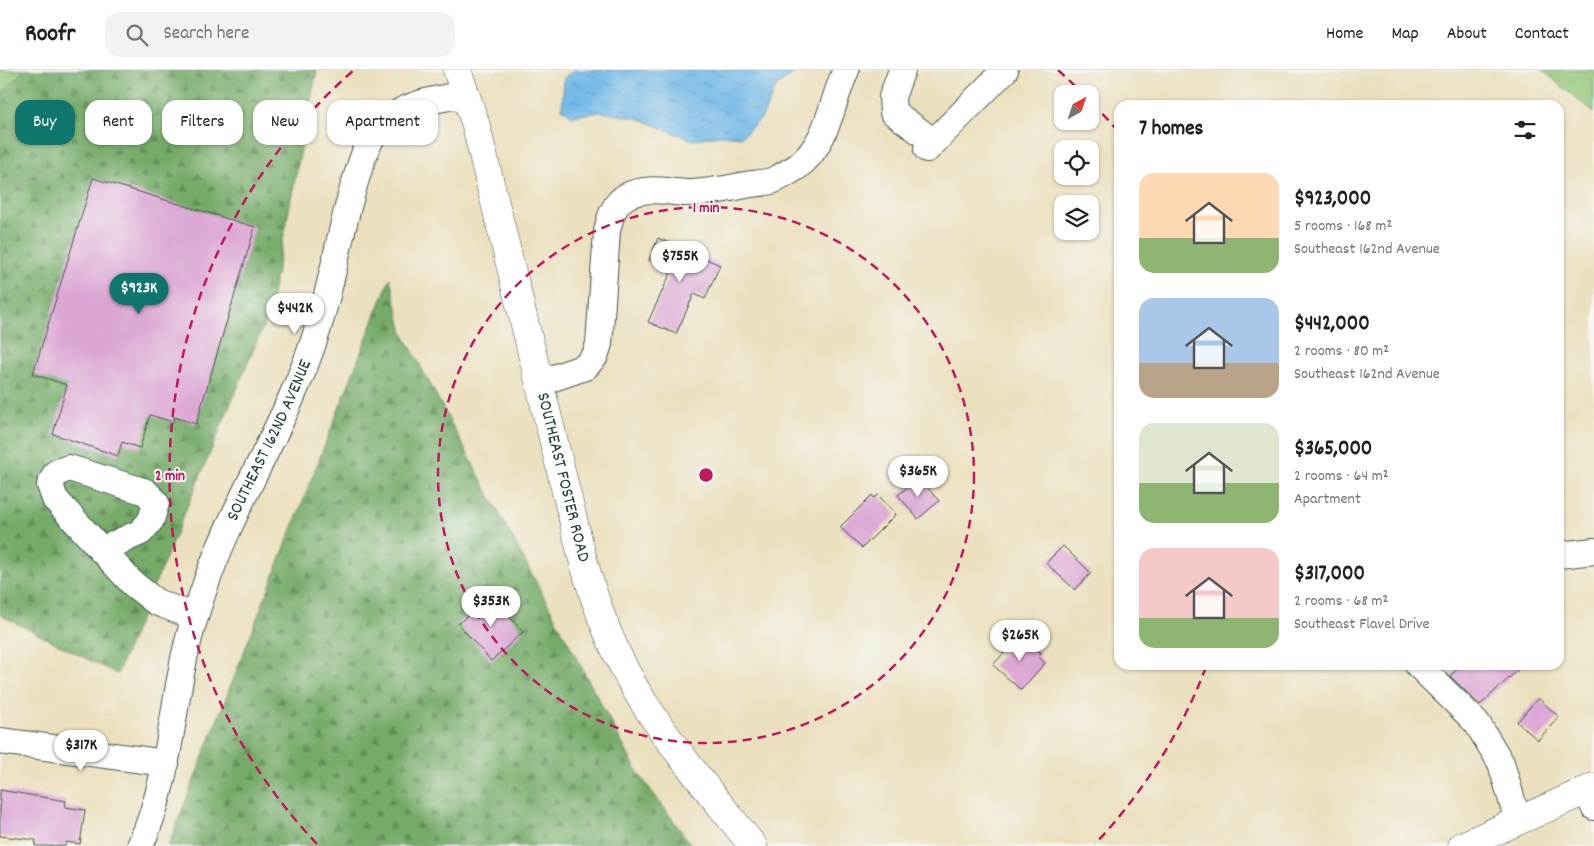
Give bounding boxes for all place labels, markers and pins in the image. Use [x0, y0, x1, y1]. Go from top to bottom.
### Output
pin: $755K [645, 240, 715, 283]
pin: $923K [104, 272, 174, 315]
pin: $442K [260, 292, 330, 335]
pin: $365K [883, 456, 953, 498]
centre of rings [697, 466, 715, 484]
pin: $353K [456, 586, 526, 628]
pin: $265K [985, 620, 1055, 662]
pin: $317K [46, 730, 116, 772]

